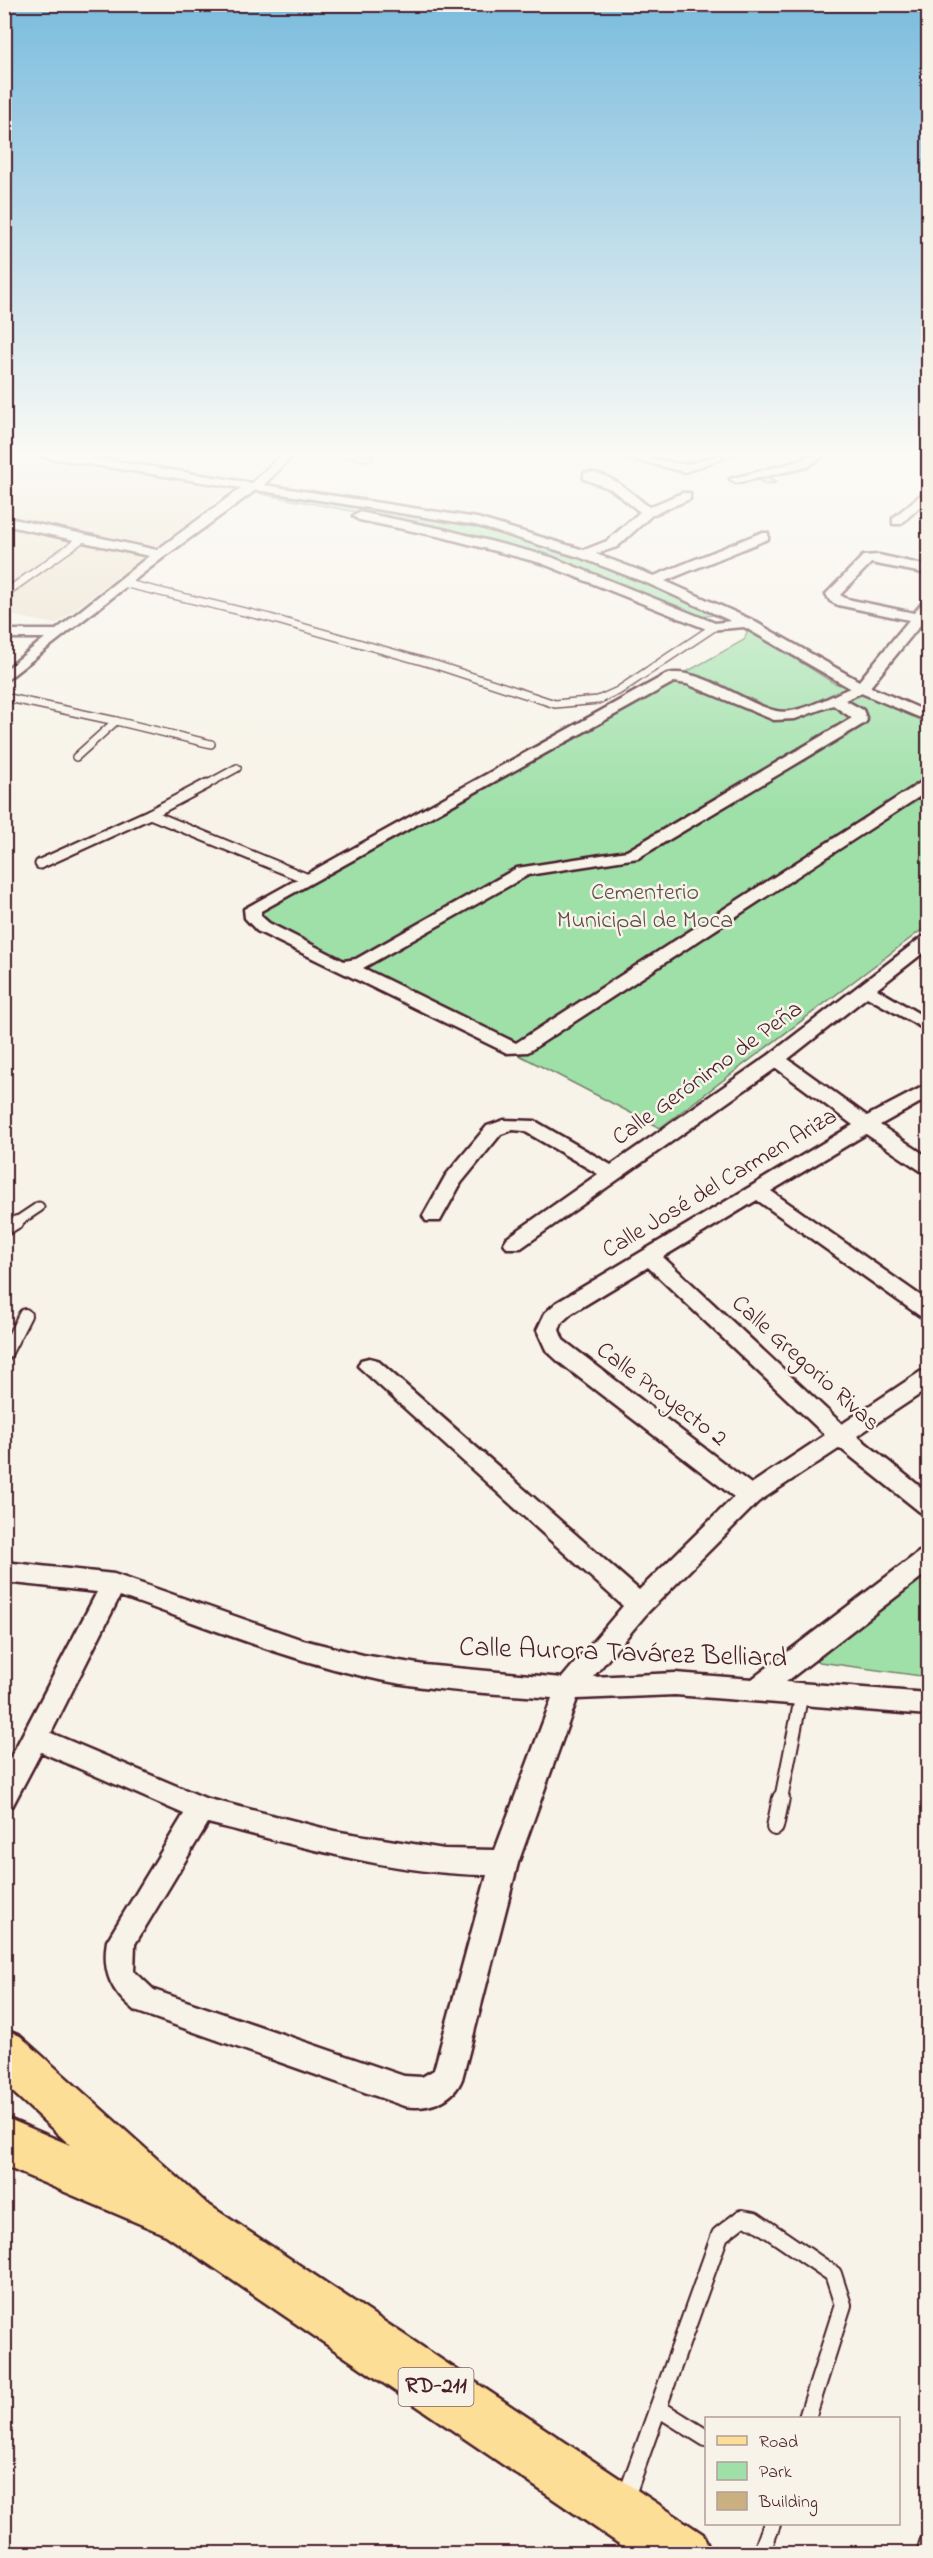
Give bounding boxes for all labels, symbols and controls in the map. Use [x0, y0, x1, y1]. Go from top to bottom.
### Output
park label: Cementerio Municipal de Moca [557, 876, 733, 939]
street label: Calle Gerónimo de Peña [605, 993, 811, 1155]
street label: Calle José del Carmen Ariza [596, 1100, 844, 1268]
street label: Calle Gregorio Rivas [723, 1288, 887, 1440]
street label: Calle Proyecto 2 [587, 1334, 734, 1457]
street label: Calle Aurora Tavárez Belliard [458, 1628, 788, 1680]
road number: RD-211 [398, 2368, 474, 2406]
legend [705, 2417, 900, 2525]
text: Road [759, 2430, 798, 2456]
text: Park [759, 2460, 792, 2486]
text: Building [758, 2490, 818, 2517]

